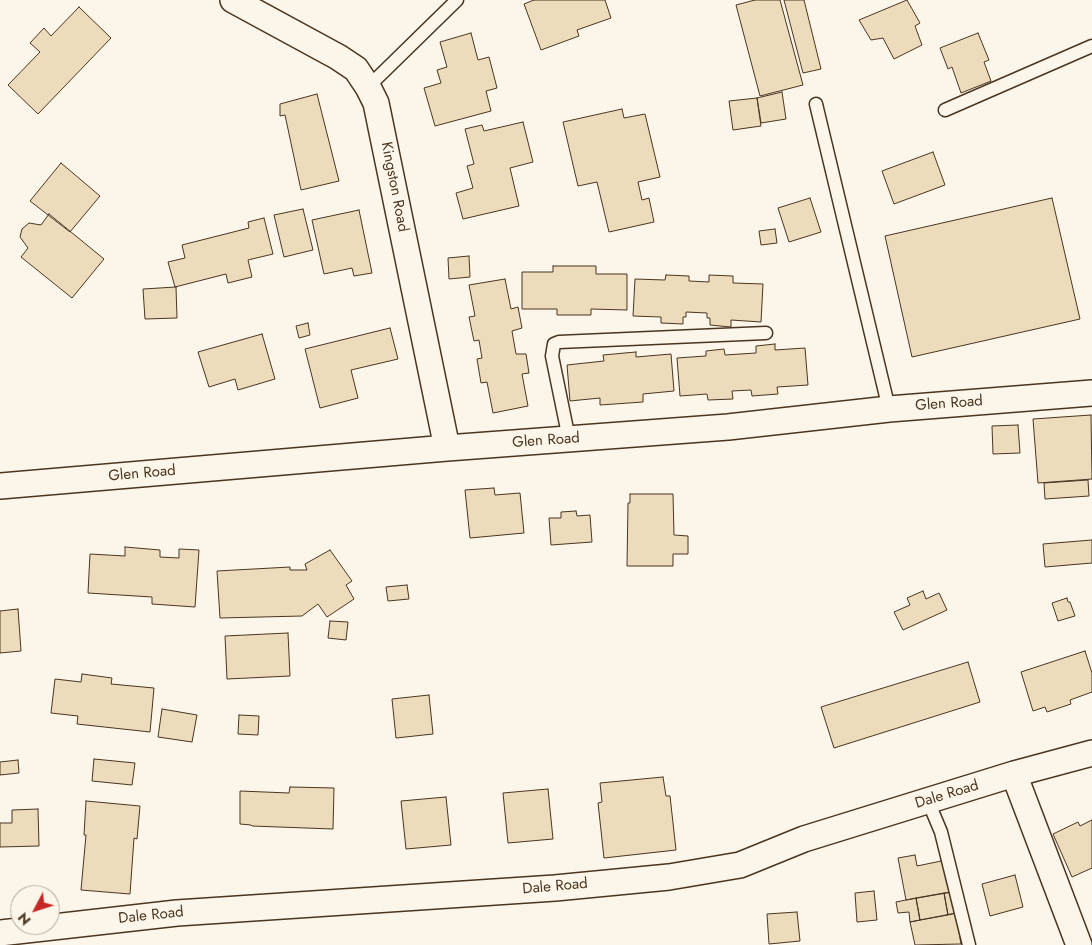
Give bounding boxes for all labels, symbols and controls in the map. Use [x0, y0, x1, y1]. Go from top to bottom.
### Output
street label: Kingston Road [376, 140, 412, 234]
street label: Glen Road [915, 393, 983, 415]
street label: Glen Road [512, 430, 580, 452]
street label: Glen Road [108, 462, 176, 486]
street label: Dale Road [913, 777, 981, 813]
street label: Dale Road [522, 875, 588, 899]
north arrow [10, 885, 60, 935]
street label: Dale Road [118, 904, 184, 928]
text: N [13, 908, 36, 930]

